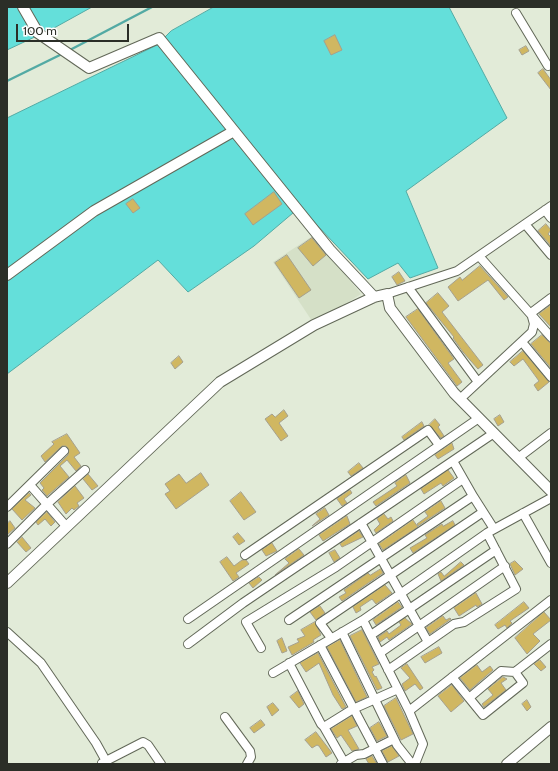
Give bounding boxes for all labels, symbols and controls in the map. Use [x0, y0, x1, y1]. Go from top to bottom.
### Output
scale bar [18, 16, 131, 42]
text: 100 m [23, 23, 57, 38]

